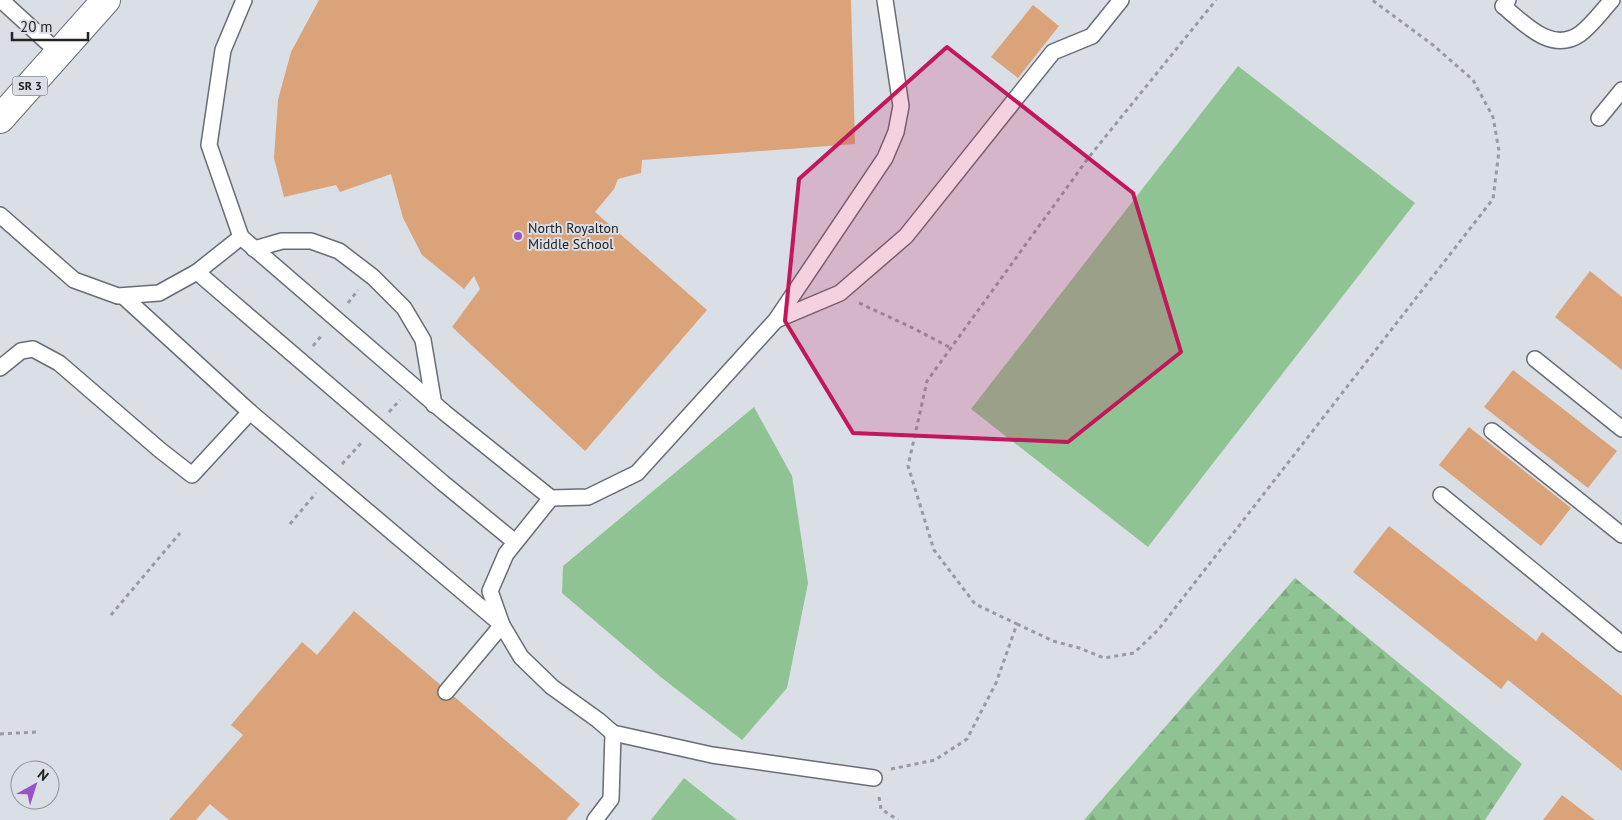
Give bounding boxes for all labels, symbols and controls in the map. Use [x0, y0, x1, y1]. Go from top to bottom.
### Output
scale bar [12, 10, 89, 42]
text: 20 m [20, 17, 53, 36]
road number: SR 3 [12, 76, 48, 95]
place label: North Royalton Middle School [528, 219, 619, 253]
marker: North Royalton Middle School [512, 230, 524, 242]
north arrow [10, 760, 60, 810]
text: N [34, 765, 52, 785]

